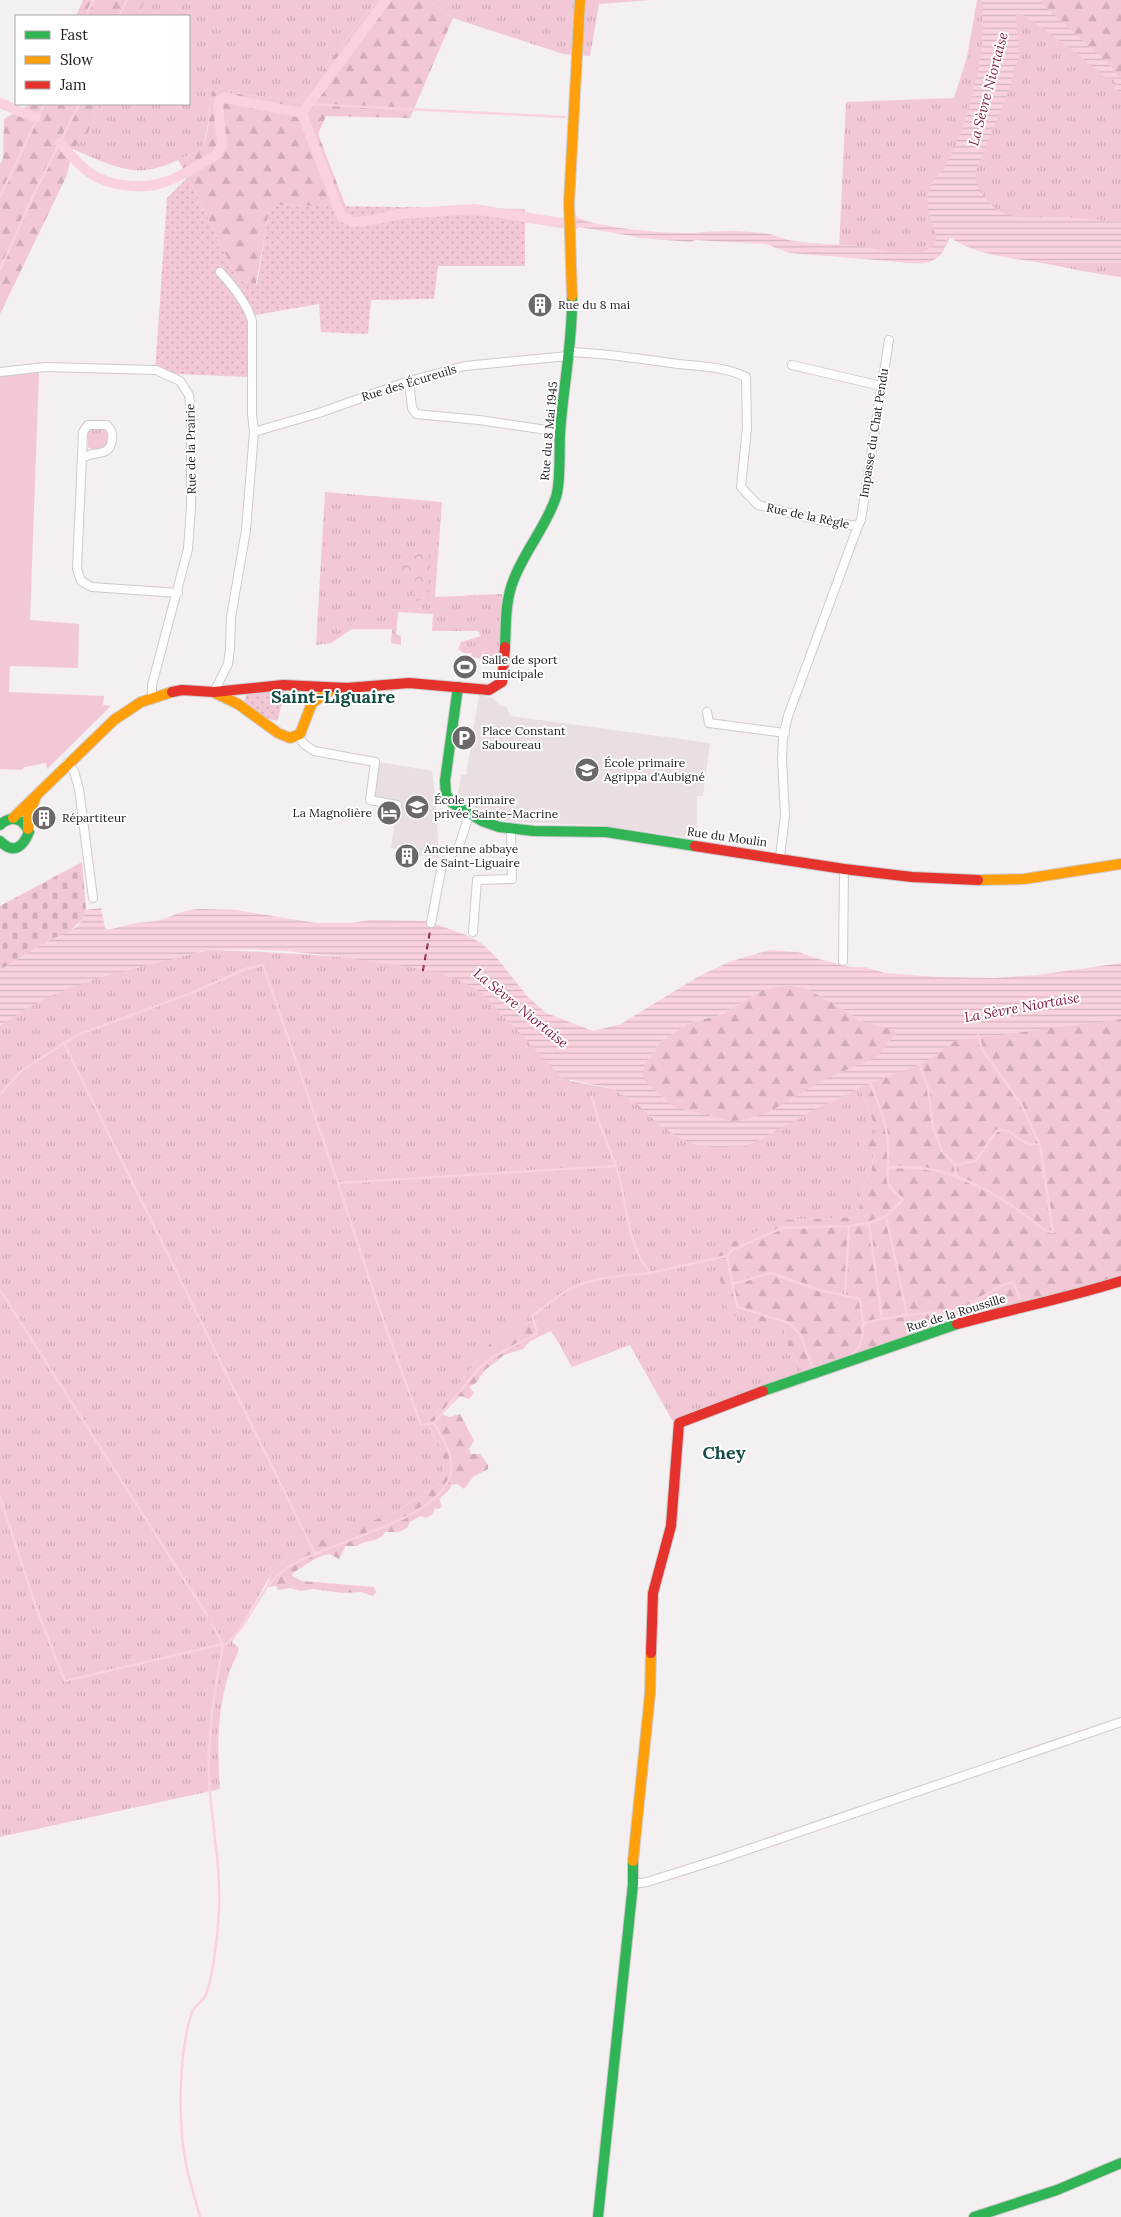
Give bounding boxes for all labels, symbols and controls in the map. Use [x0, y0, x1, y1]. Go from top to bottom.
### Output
legend [15, 15, 190, 105]
text: Fast [60, 25, 88, 44]
water label: La Sèvre Niortaise [964, 30, 1012, 148]
text: Slow [60, 50, 93, 69]
text: Jam [59, 75, 87, 94]
building icon: Rue du 8 mai [527, 292, 553, 318]
place label: Rue du 8 mai [558, 297, 630, 312]
street label: Rue des Écureuils [359, 361, 459, 404]
street label: Impasse du Chat Pendu [856, 367, 891, 499]
street label: Rue du 8 Mai 1945 [537, 381, 560, 481]
street label: Rue de la Prairie [182, 403, 199, 495]
street label: Rue de la Règle [765, 499, 851, 532]
place label: Salle de sport municipale [482, 652, 558, 681]
sports icon: Salle de sport municipale [452, 654, 478, 680]
district label: Saint-Liguaire [271, 685, 395, 708]
place label: Place Constant Saboureau [482, 723, 566, 752]
parking icon: Place Constant Saboureau [451, 725, 477, 751]
place label: École primaire Agrippa d'Aubigné [603, 755, 705, 784]
school or university icon: École primaire Agrippa d'Aubigné [574, 757, 600, 783]
place label: École primaire privée Sainte-Macrine [434, 792, 559, 821]
school or university icon: École primaire privée Sainte-Macrine [404, 794, 430, 820]
hotel icon: La Magnolière [376, 800, 402, 826]
building icon: Répartiteur [31, 805, 57, 831]
place label: La Magnolière [293, 805, 372, 820]
place label: Répartiteur [62, 810, 127, 825]
street label: Rue du Moulin [686, 823, 768, 850]
place label: Ancienne abbaye de Saint-Liguaire [423, 841, 520, 870]
building icon: Ancienne abbaye de Saint-Liguaire [394, 843, 420, 869]
water label: La Sèvre Niortaise [470, 964, 572, 1052]
water label: La Sèvre Niortaise [963, 988, 1081, 1026]
street label: Rue de la Roussille [904, 1290, 1008, 1335]
district label: Chey [702, 1441, 746, 1464]

